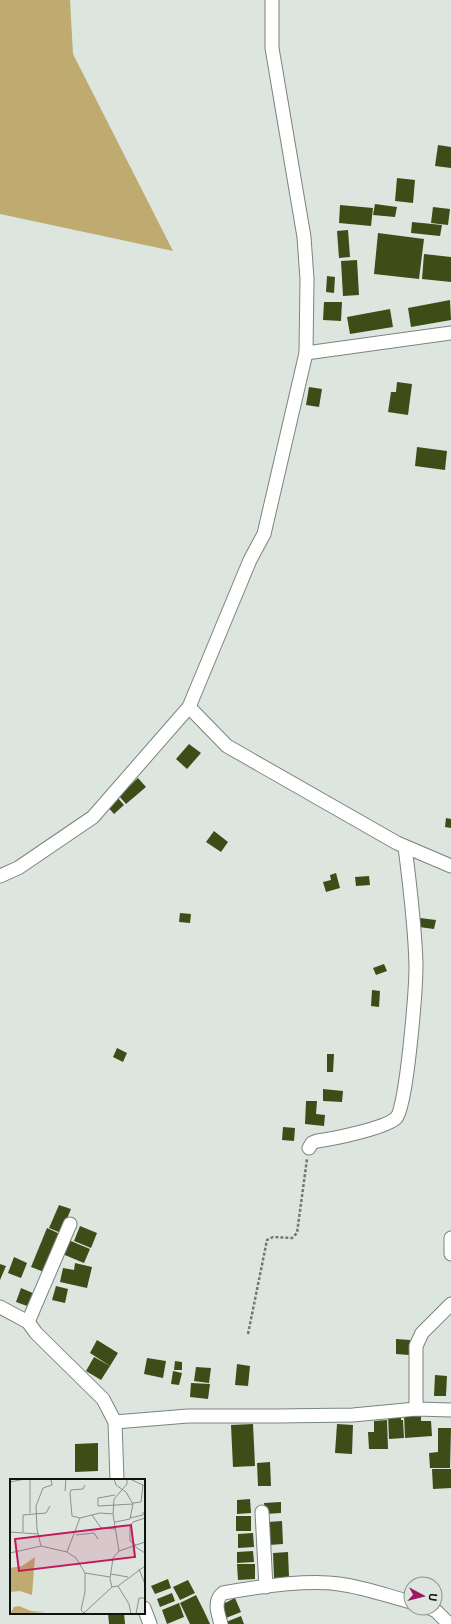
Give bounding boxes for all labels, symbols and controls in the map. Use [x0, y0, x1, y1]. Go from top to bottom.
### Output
inset map [10, 1479, 145, 1614]
north arrow [403, 1576, 443, 1616]
text: U [426, 1593, 439, 1602]

